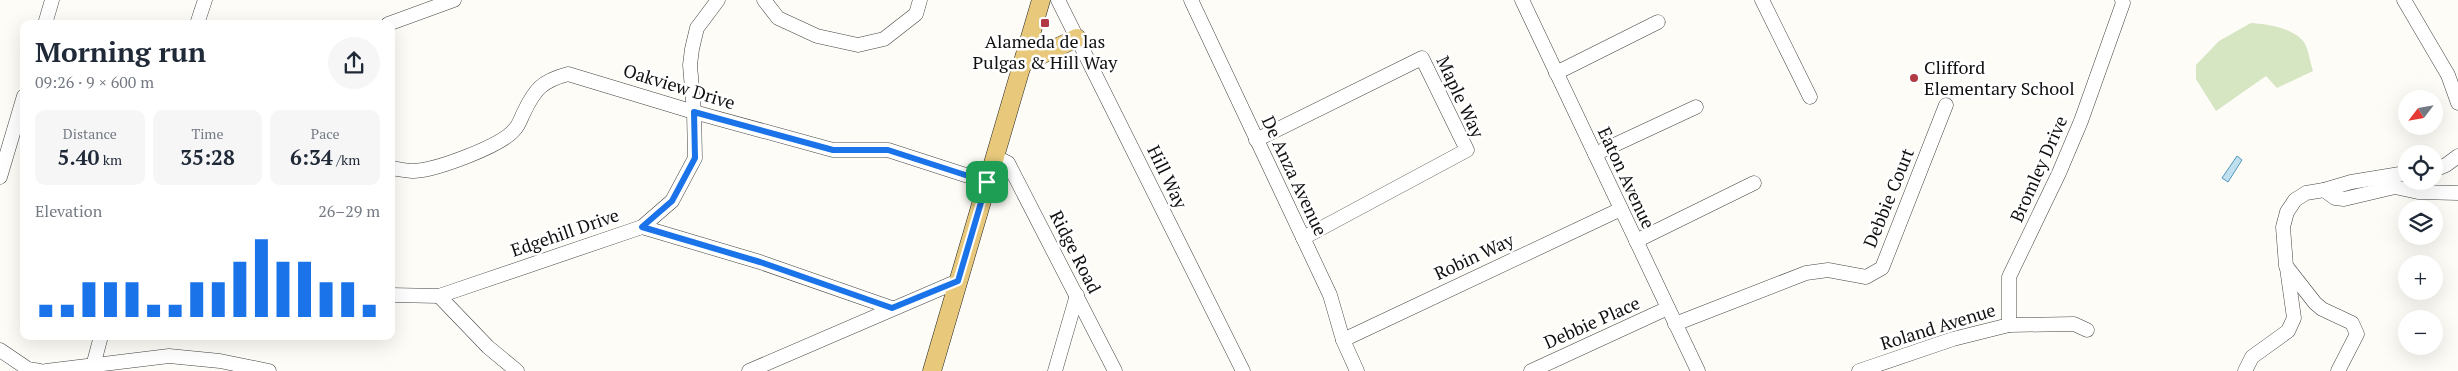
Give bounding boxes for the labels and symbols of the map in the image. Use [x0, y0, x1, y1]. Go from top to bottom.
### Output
marker: Alameda de las Pulgas & Hill Way [1039, 17, 1051, 29]
place label: Alameda de las Pulgas & Hill Way [973, 29, 1118, 74]
street label: Maple Way [1432, 52, 1491, 142]
place label: Clifford Elementary School [1924, 55, 2075, 100]
street label: Oakview Drive [620, 58, 738, 114]
marker: Clifford Elementary School [1908, 72, 1920, 84]
north arrow [2398, 90, 2442, 135]
street label: De Anza Avenue [1257, 112, 1333, 239]
street label: Bromley Drive [2004, 112, 2072, 226]
street label: Eaton Avenue [1593, 123, 1661, 232]
street label: Hill Way [1142, 141, 1194, 213]
street label: Debbie Court [1857, 144, 1919, 251]
pin [966, 161, 1008, 203]
street label: Edgehill Drive [507, 202, 622, 262]
street label: Ridge Road [1045, 206, 1107, 297]
street label: Robin Way [1430, 227, 1518, 285]
street label: Debbie Place [1540, 290, 1643, 354]
street label: Roland Avenue [1877, 297, 1998, 355]

